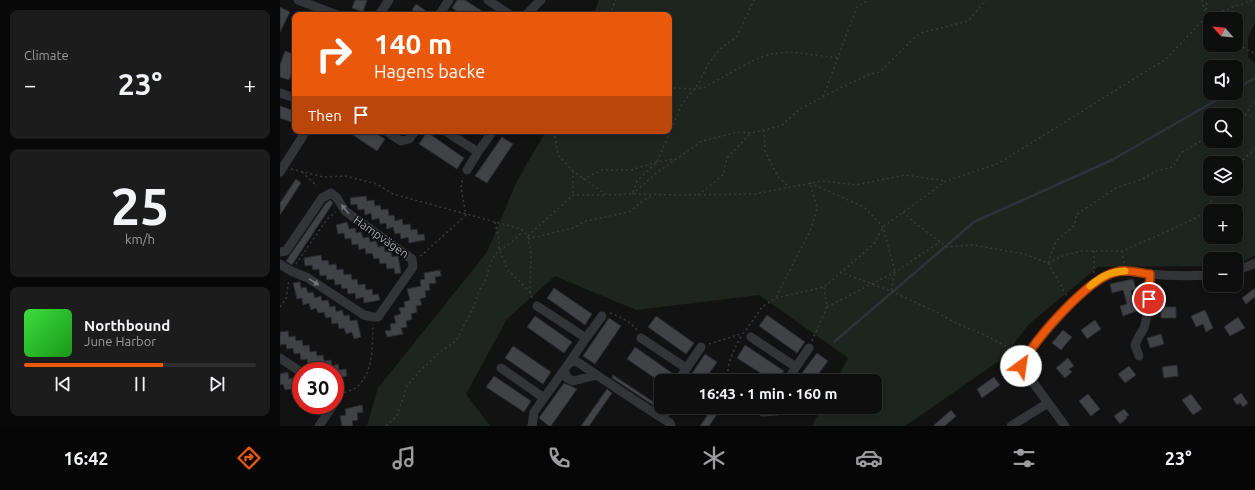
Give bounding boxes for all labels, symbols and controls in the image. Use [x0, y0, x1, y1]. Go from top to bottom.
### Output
north arrow [1203, 12, 1243, 52]
map controls [1203, 12, 1243, 292]
icon: right [308, 28, 360, 80]
text: 140 m [374, 28, 452, 59]
text: Climate [24, 48, 69, 62]
button: sound [1203, 60, 1243, 100]
text: Hagens backe [374, 61, 485, 81]
text: 23° [118, 67, 162, 101]
text: − [24, 72, 36, 97]
text: + [244, 72, 256, 97]
icon: arrive [350, 104, 372, 126]
text: Then [308, 107, 342, 124]
button: search [1203, 108, 1243, 148]
button: layers [1203, 156, 1243, 196]
text: 25 [111, 177, 169, 235]
one-way arrow [340, 203, 349, 214]
button: + [1203, 204, 1243, 244]
street label: Hampvägen [351, 213, 411, 260]
text: km/h [125, 232, 155, 246]
button: − [1203, 252, 1243, 292]
one-way arrow [309, 278, 319, 286]
pin [1132, 282, 1166, 316]
icon: arrive [1138, 288, 1160, 310]
text: Northbound [84, 317, 170, 334]
text: June Harbor [84, 334, 156, 348]
position arrow [1000, 345, 1042, 387]
speed limit sign: 30 [292, 362, 344, 414]
icon: previous [52, 373, 74, 395]
icon: pause [129, 373, 151, 395]
icon: next [206, 373, 228, 395]
text: 16:43 · 1 min · 160 m [699, 385, 837, 402]
icon: directions [235, 444, 263, 472]
icon: music [390, 444, 418, 472]
icon: phone [545, 444, 573, 472]
icon: climate [700, 444, 728, 472]
icon: car [855, 444, 883, 472]
icon: filters [1010, 444, 1038, 472]
text: 16:42 [63, 448, 109, 468]
text: 23° [1165, 448, 1192, 468]

